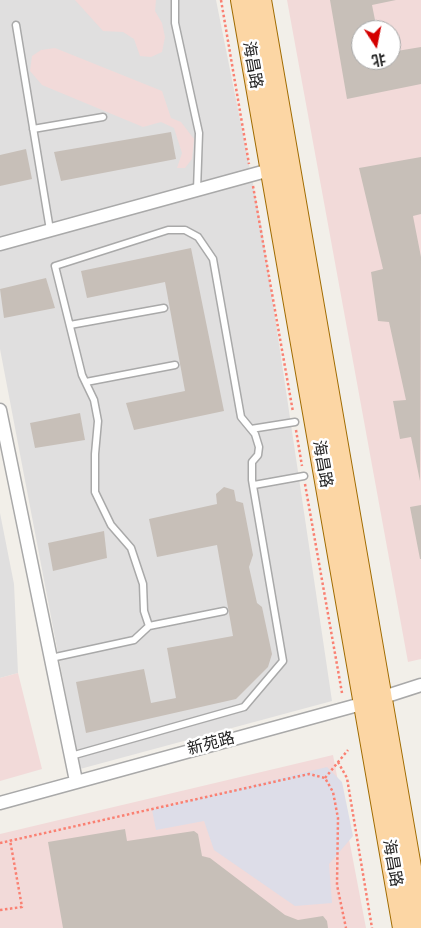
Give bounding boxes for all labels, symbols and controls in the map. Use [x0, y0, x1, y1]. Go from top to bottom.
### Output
north arrow [351, 20, 401, 70]
street label: 海昌路 [238, 40, 266, 90]
text: 北 [370, 50, 387, 69]
street label: 海昌路 [308, 439, 336, 489]
street label: 新苑路 [185, 729, 237, 759]
street label: 海昌路 [378, 838, 406, 888]

